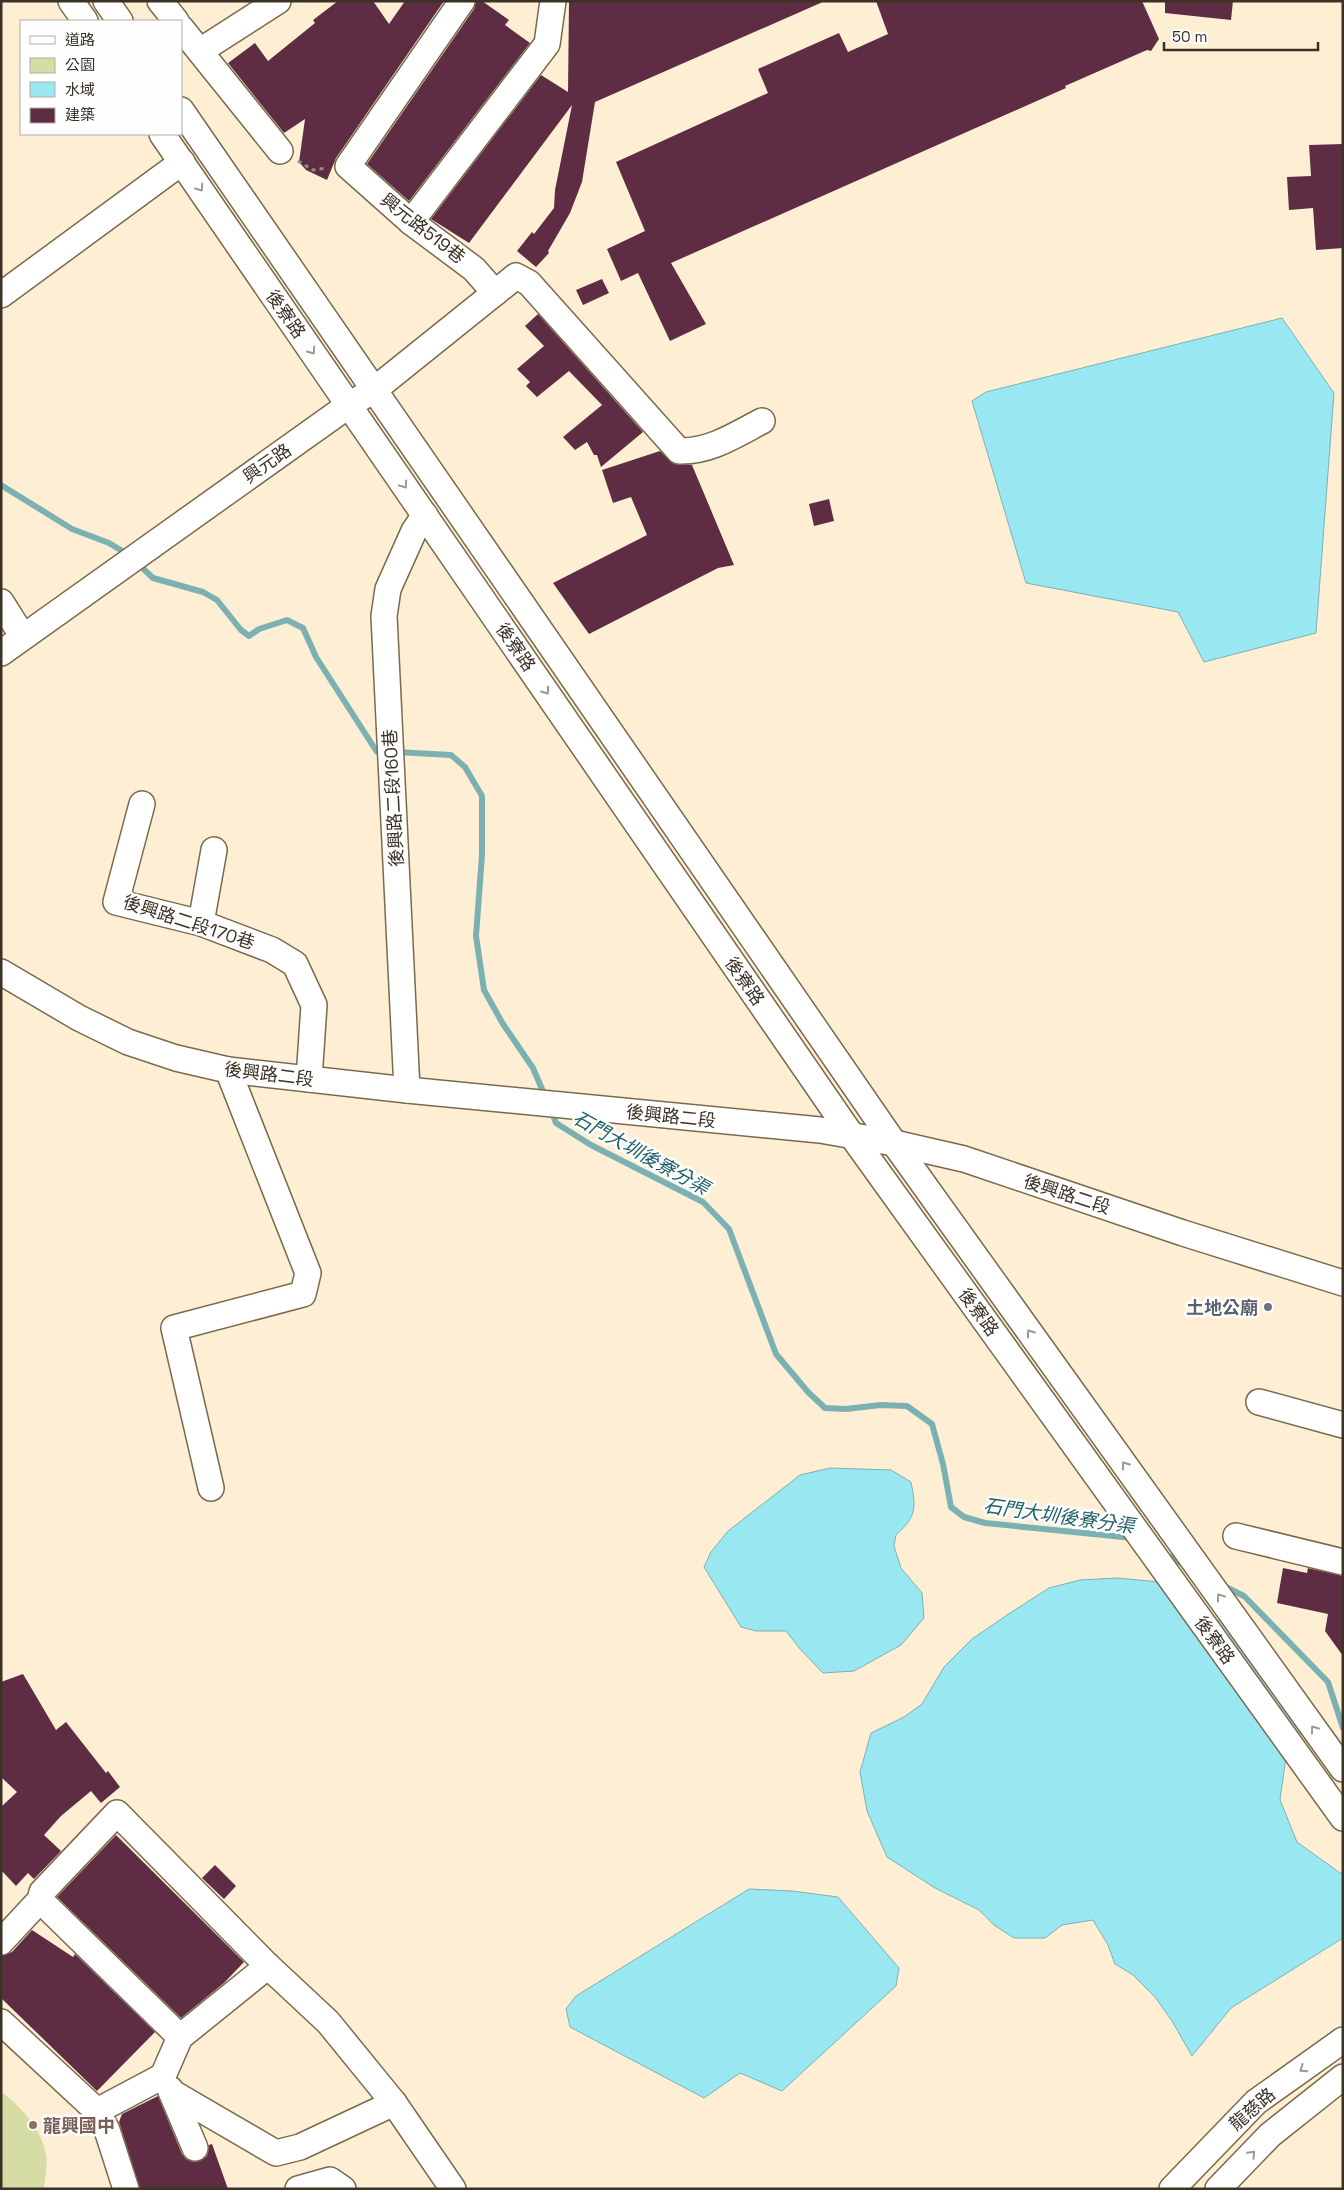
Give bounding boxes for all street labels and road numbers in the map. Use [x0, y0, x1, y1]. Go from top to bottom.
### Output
street label: 興元路519巷 [376, 188, 470, 268]
street label: 後寮路 [261, 285, 311, 343]
street label: 興元路 [238, 438, 296, 488]
street label: 後寮路 [491, 618, 541, 676]
street label: 後興路二段160巷 [378, 728, 408, 868]
street label: 後興路二段170巷 [120, 890, 258, 954]
street label: 後寮路 [720, 952, 770, 1010]
street label: 後興路二段 [223, 1057, 315, 1091]
street label: 後興路二段 [625, 1100, 717, 1132]
street label: 後興路二段 [1021, 1169, 1113, 1219]
street label: 後寮路 [954, 1283, 1004, 1341]
street label: 後寮路 [1190, 1611, 1240, 1669]
street label: 龍慈路 [1224, 2083, 1280, 2135]

